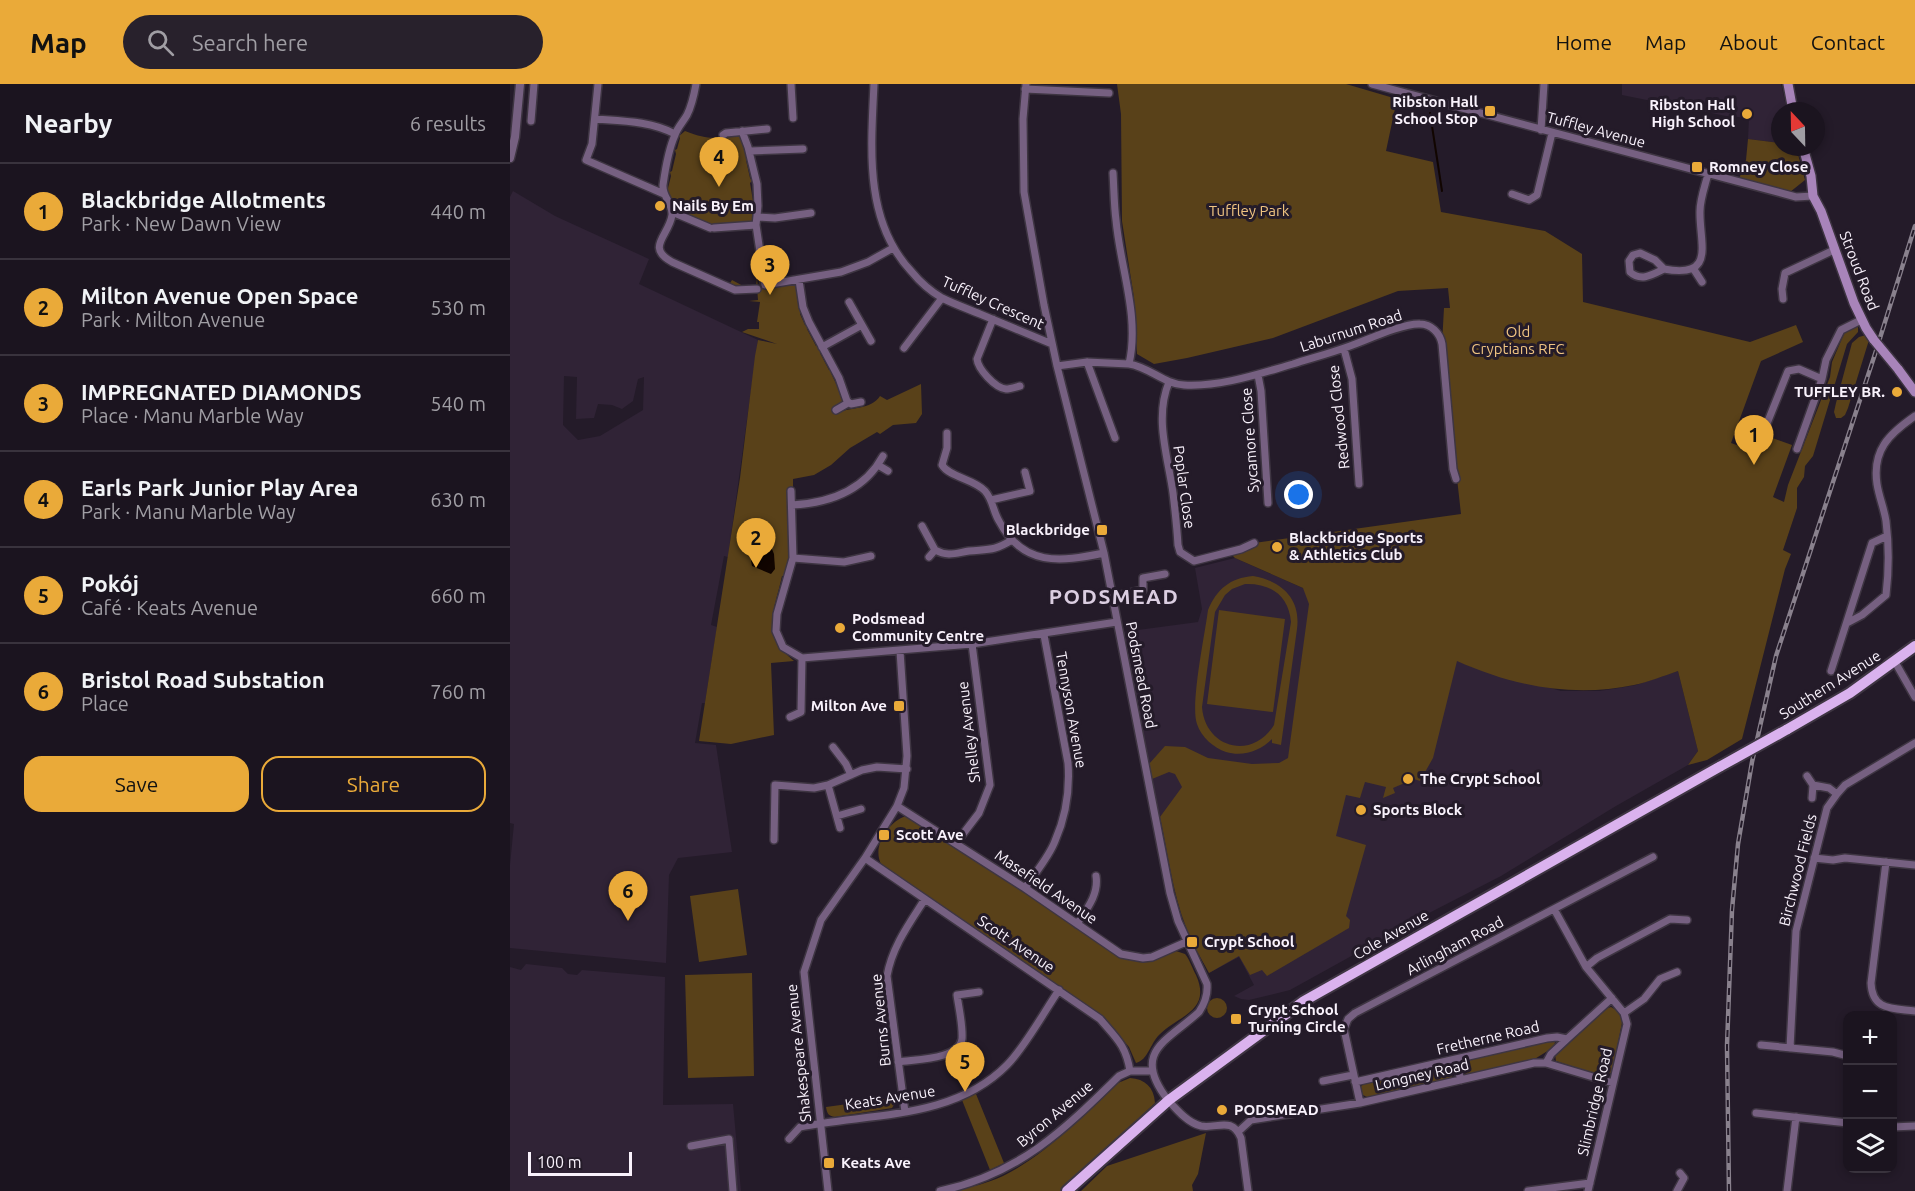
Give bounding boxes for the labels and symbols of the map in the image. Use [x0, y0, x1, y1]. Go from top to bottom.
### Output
place label: Ribston Hall School Stop [1392, 93, 1478, 127]
place label: Ribston Hall High School [1649, 96, 1735, 130]
north arrow [1771, 102, 1825, 156]
marker: Ribston Hall School Stop [1483, 104, 1497, 118]
marker: Ribston Hall High School [1740, 107, 1754, 121]
street label: Tuffley Avenue [1545, 108, 1647, 151]
pin: 4 [700, 138, 738, 187]
place label: Romney Close [1709, 158, 1808, 175]
marker: Romney Close [1690, 160, 1704, 174]
place label: Nails By Em [672, 197, 754, 214]
marker: Nails By Em [653, 199, 667, 213]
park label: Tuffley Park [1209, 202, 1290, 219]
street label: Stroud Road [1837, 229, 1882, 313]
pin: 3 [750, 246, 790, 295]
street label: Tuffley Crescent [939, 272, 1047, 333]
street label: Laburnum Road [1298, 306, 1404, 355]
park label: Old Cryptians RFC [1471, 323, 1565, 357]
street label: Redwood Close [1325, 364, 1352, 470]
place label: TUFFLEY BR. [1794, 383, 1885, 400]
marker: TUFFLEY BR. [1890, 385, 1904, 399]
street label: Sycamore Close [1237, 387, 1262, 493]
pin: 1 [1734, 416, 1774, 465]
street label: Poplar Close [1170, 444, 1199, 530]
your location [1284, 480, 1313, 509]
pin: 2 [736, 518, 776, 568]
place label: Blackbridge [1006, 521, 1090, 538]
marker: Blackbridge [1095, 523, 1109, 537]
place label: Blackbridge Sports & Athletics Club [1289, 529, 1423, 563]
marker: Blackbridge Sports & Athletics Club [1270, 540, 1284, 554]
district label: PODSMEAD [1049, 584, 1179, 608]
place label: Podsmead Community Centre [852, 610, 984, 644]
street label: Podsmead Road [1123, 620, 1160, 730]
marker: Podsmead Community Centre [833, 621, 847, 635]
street label: Southern Avenue [1776, 647, 1883, 723]
street label: Tennyson Avenue [1053, 650, 1090, 769]
street label: Shelley Avenue [954, 680, 983, 784]
place label: Milton Ave [811, 697, 887, 714]
marker: Milton Ave [892, 699, 906, 713]
place label: The Crypt School [1420, 770, 1541, 787]
marker: The Crypt School [1401, 772, 1415, 786]
place label: Sports Block [1373, 801, 1463, 818]
marker: Sports Block [1354, 803, 1368, 817]
street label: Birchwood Fields [1775, 812, 1820, 928]
place label: Scott Ave [896, 826, 964, 843]
marker: Scott Ave [877, 828, 891, 842]
street label: Masefield Avenue [992, 846, 1101, 927]
pin: 6 [608, 872, 648, 921]
street label: Cole Avenue [1350, 906, 1431, 963]
street label: Scott Avenue [974, 912, 1058, 976]
street label: Arlingham Road [1403, 913, 1506, 978]
place label: Crypt School [1204, 933, 1295, 950]
marker: Crypt School [1185, 935, 1199, 949]
street label: Burns Avenue [867, 973, 894, 1067]
street label: Shakespeare Avenue [783, 983, 814, 1123]
place label: Crypt School Turning Circle [1248, 1001, 1346, 1035]
marker: Crypt School Turning Circle [1229, 1012, 1243, 1026]
street label: Fretherne Road [1435, 1017, 1541, 1058]
pin: 5 [946, 1042, 984, 1092]
street label: Slimbridge Road [1574, 1046, 1615, 1157]
street label: Longney Road [1373, 1055, 1470, 1094]
street label: Byron Avenue [1013, 1077, 1096, 1150]
street label: Keats Avenue [843, 1082, 936, 1113]
place label: PODSMEAD [1234, 1101, 1319, 1118]
marker: PODSMEAD [1215, 1103, 1229, 1117]
scale bar [528, 1149, 632, 1176]
place label: Keats Ave [841, 1154, 911, 1171]
marker: Keats Ave [822, 1156, 836, 1170]

